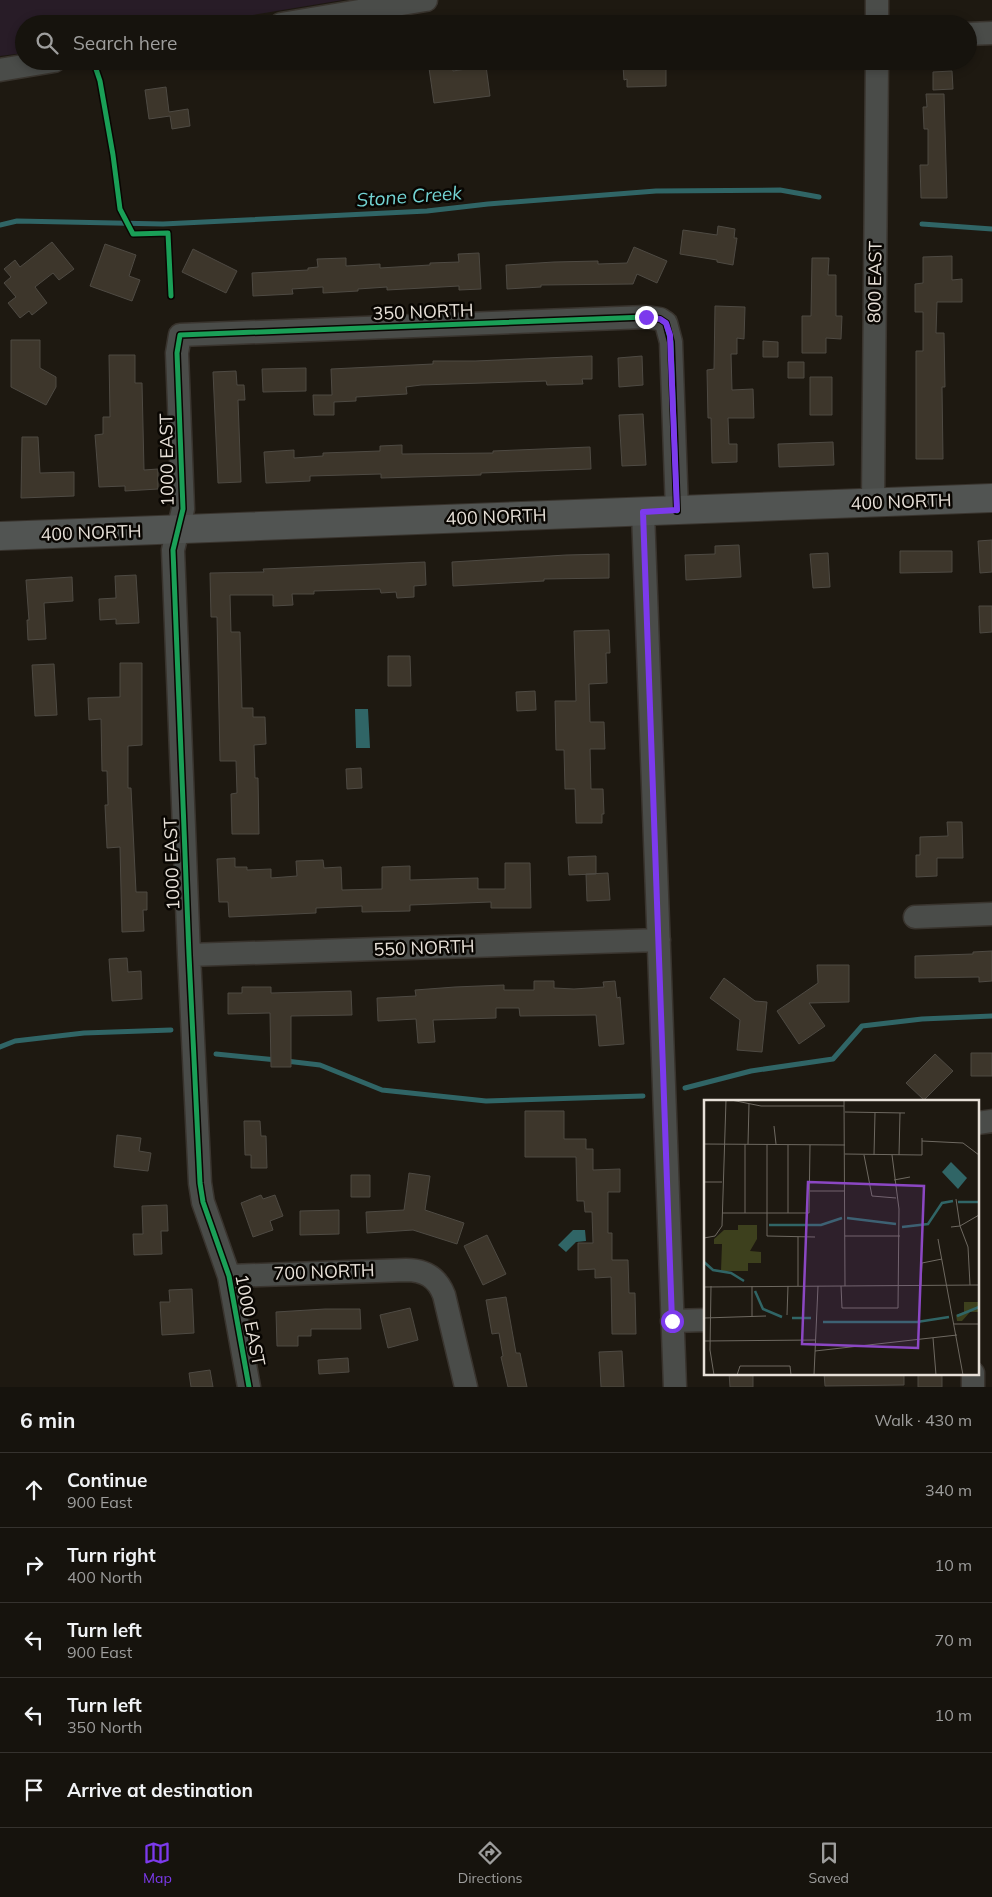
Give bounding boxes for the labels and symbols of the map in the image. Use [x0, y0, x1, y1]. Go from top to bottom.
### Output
water label: Stone Creek [355, 180, 464, 212]
street label: 800 EAST [862, 240, 887, 323]
street label: 350 NORTH [372, 298, 474, 325]
route end [635, 306, 658, 329]
street label: 1000 EAST [154, 413, 179, 507]
street label: 400 NORTH [850, 488, 952, 515]
street label: 400 NORTH [445, 503, 547, 530]
street label: 400 NORTH [40, 519, 142, 546]
street label: 1000 EAST [158, 817, 185, 911]
street label: 550 NORTH [373, 934, 475, 961]
inset map [704, 1100, 980, 1374]
street label: 700 NORTH [273, 1258, 375, 1285]
street label: 1000 EAST [230, 1272, 271, 1368]
route start [661, 1310, 684, 1333]

